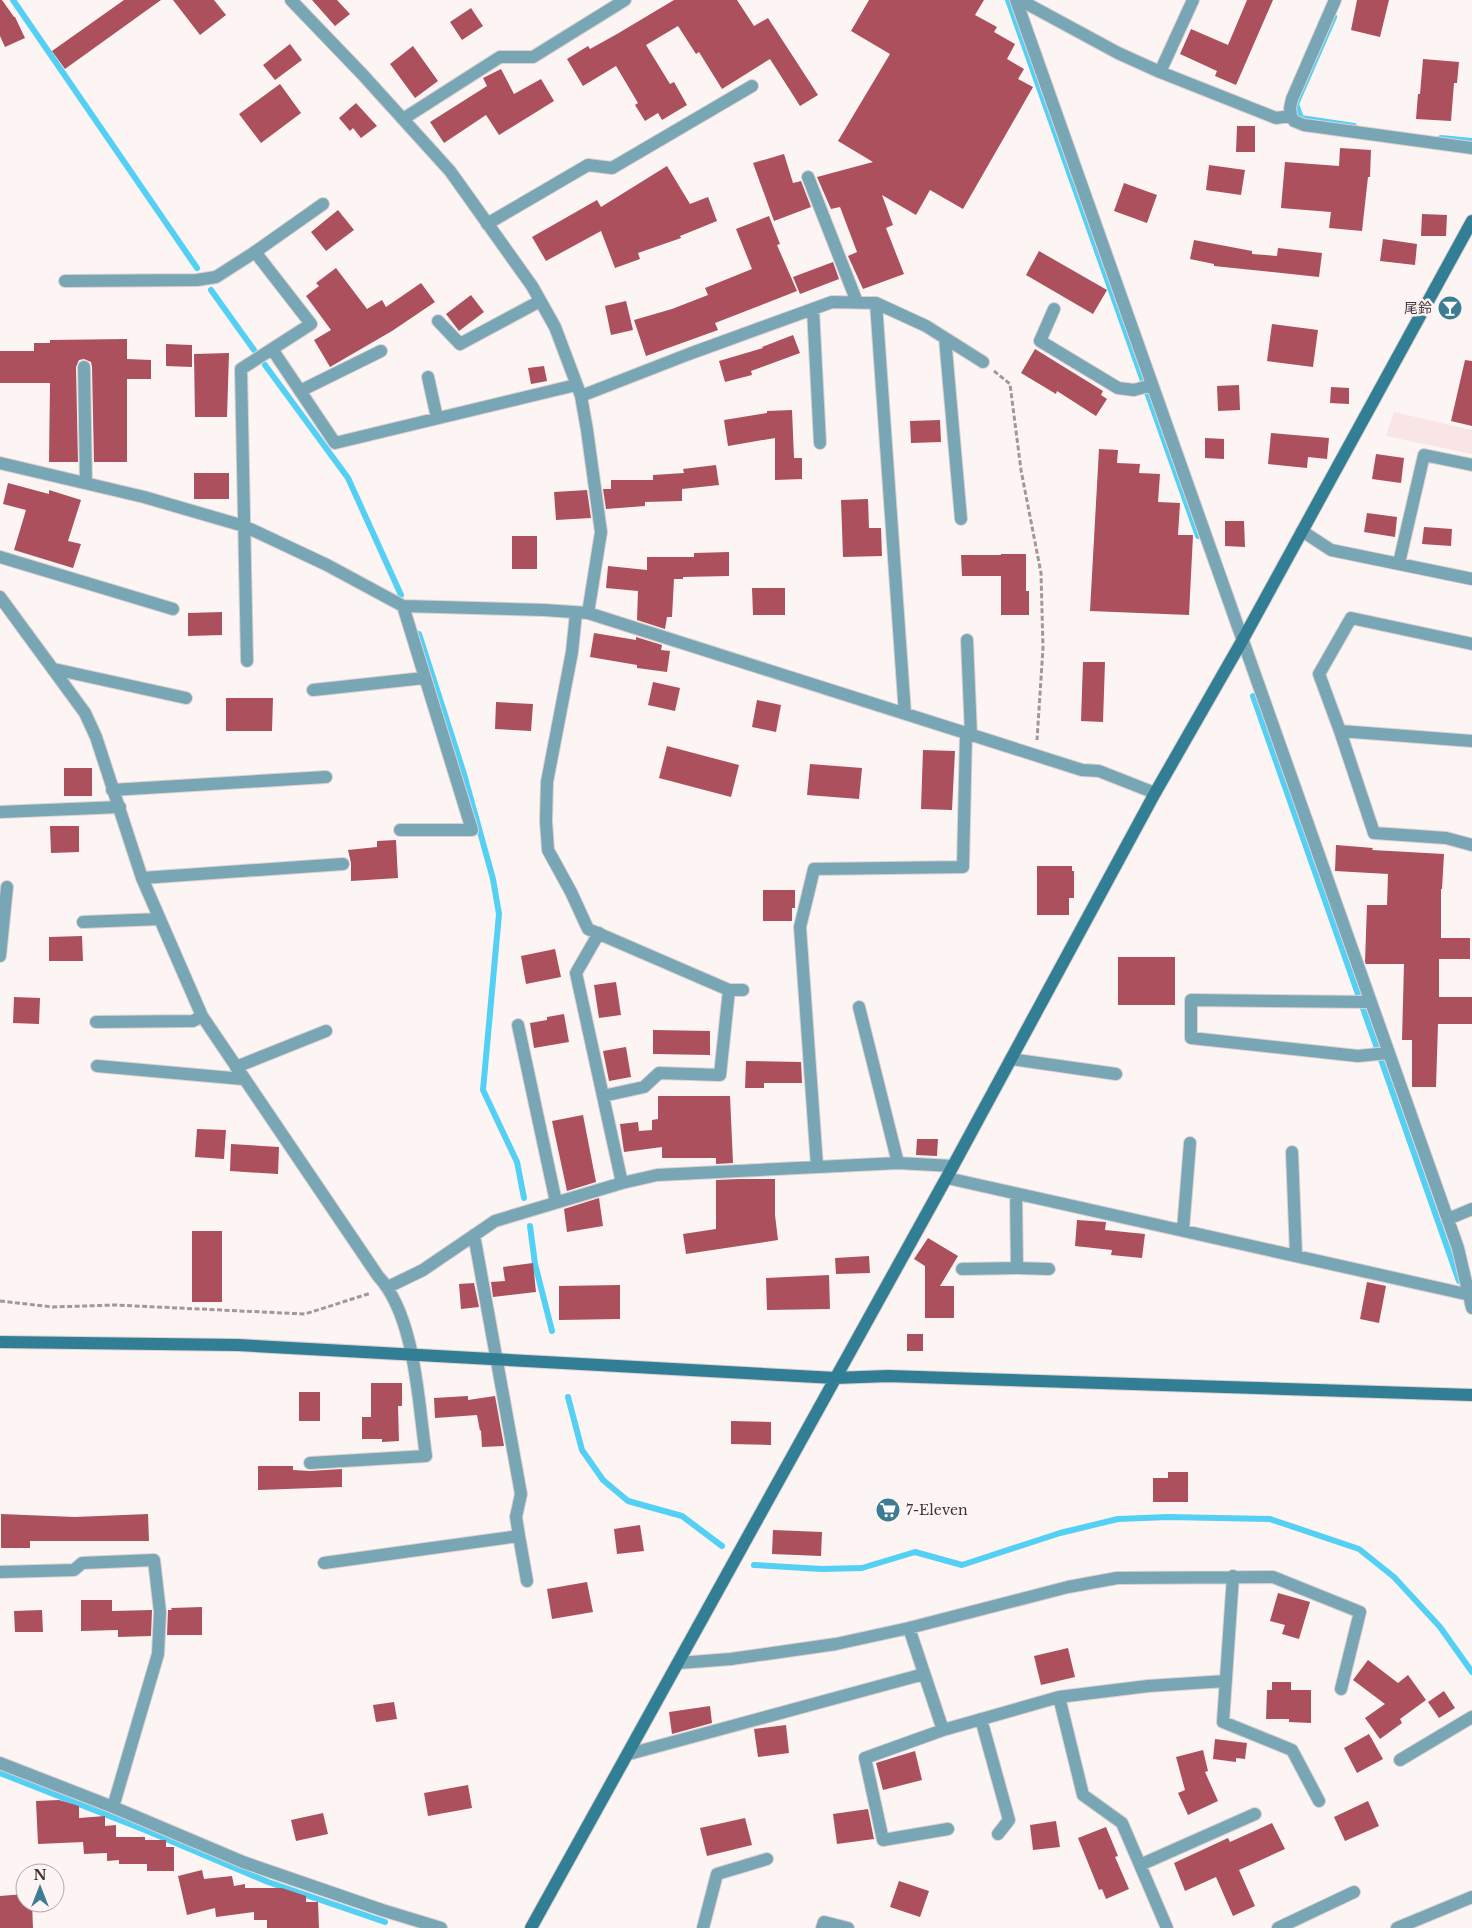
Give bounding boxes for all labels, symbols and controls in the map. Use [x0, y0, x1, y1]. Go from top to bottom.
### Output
bar icon: 尾鈴 [1437, 295, 1463, 321]
place label: 尾鈴 [1404, 299, 1432, 317]
supermarket icon: 7-Eleven [875, 1497, 901, 1523]
place label: 7-Eleven [906, 1501, 968, 1519]
north arrow [15, 1863, 65, 1913]
text: N [33, 1866, 47, 1884]

